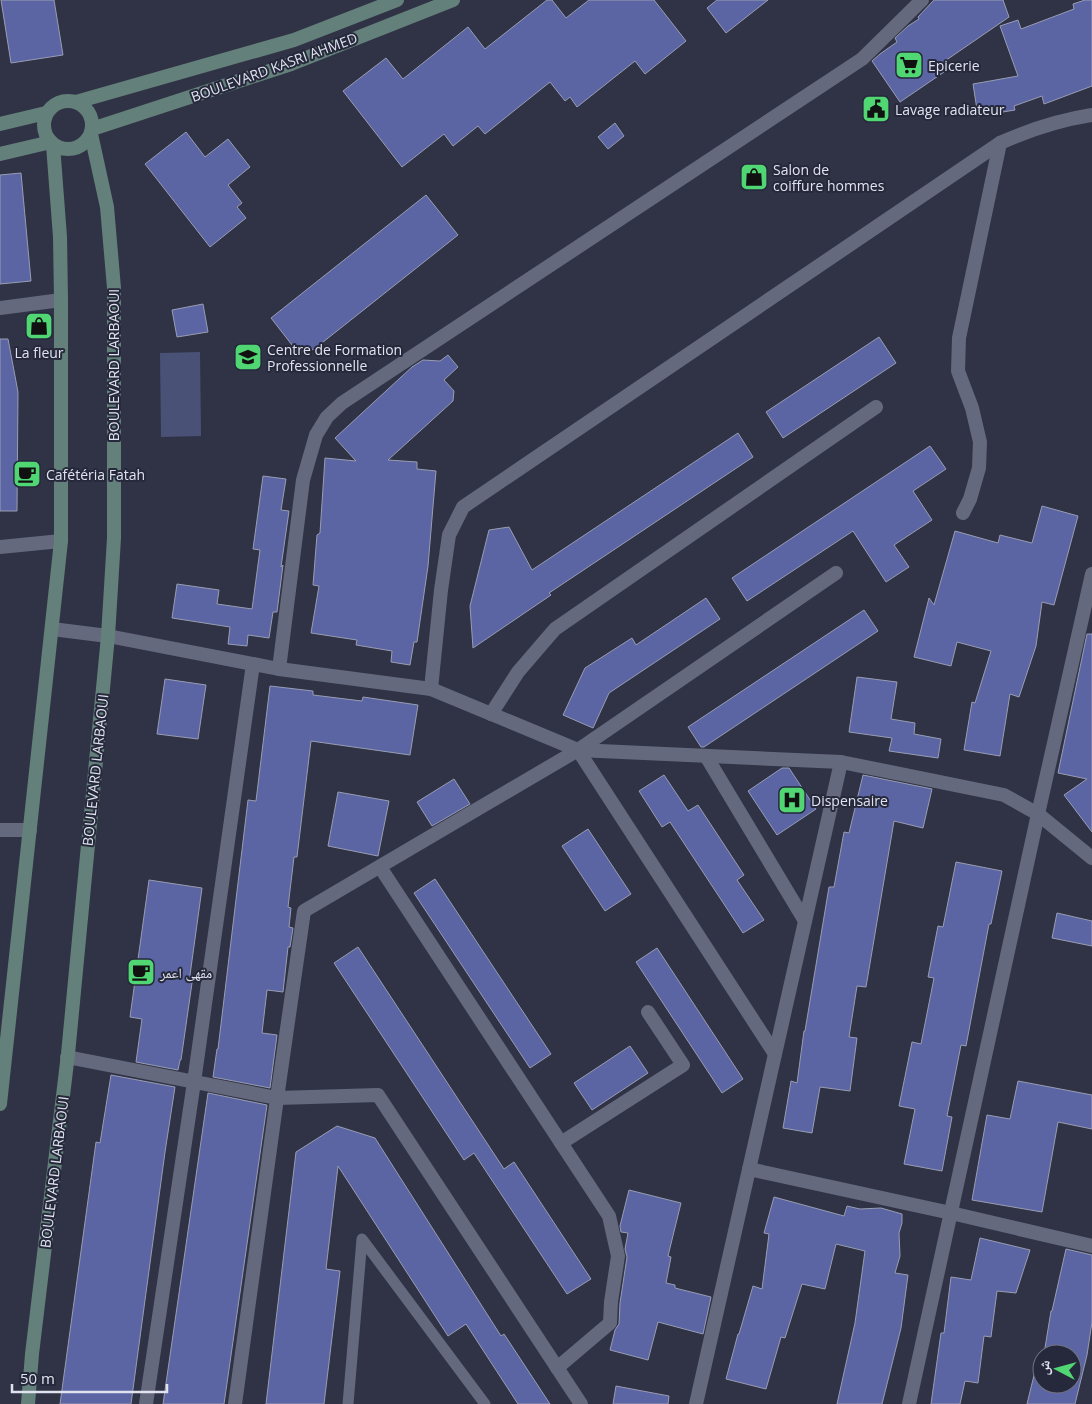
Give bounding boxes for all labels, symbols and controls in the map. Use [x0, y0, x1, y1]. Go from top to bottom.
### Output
street label: BOULEVARD KASRI AHMED [188, 28, 360, 106]
supermarket icon: Epicerie [894, 50, 924, 80]
place label: Epicerie [928, 56, 980, 75]
public building icon: Lavage radiateur [861, 94, 891, 124]
place label: Lavage radiateur [895, 100, 1005, 119]
place label: Salon de coiffure hommes [773, 160, 885, 195]
shop icon: Salon de coiffure hommes [739, 162, 769, 192]
street label: BOULEVARD LARBAOUI [104, 289, 123, 441]
shop icon: La fleur [24, 311, 54, 341]
place label: Centre de Formation Professionnelle [267, 340, 402, 375]
school or university icon: Centre de Formation Professionnelle [233, 342, 263, 372]
place label: La fleur [14, 343, 64, 362]
cafe icon: Cafétéria Fatah [12, 459, 42, 489]
place label: Cafétéria Fatah [46, 465, 145, 484]
street label: BOULEVARD LARBAOUI [78, 693, 112, 847]
hospital icon: Dispensaire [777, 785, 807, 815]
place label: Dispensaire [811, 791, 888, 810]
cafe icon: مقهى اعمر [126, 957, 156, 987]
place label: مقهى اعمر [159, 963, 212, 982]
street label: BOULEVARD LARBAOUI [35, 1095, 73, 1249]
north arrow [1032, 1344, 1082, 1394]
text: ش [1033, 1359, 1054, 1376]
scale bar [12, 1362, 168, 1394]
text: 50 m [20, 1368, 55, 1388]

